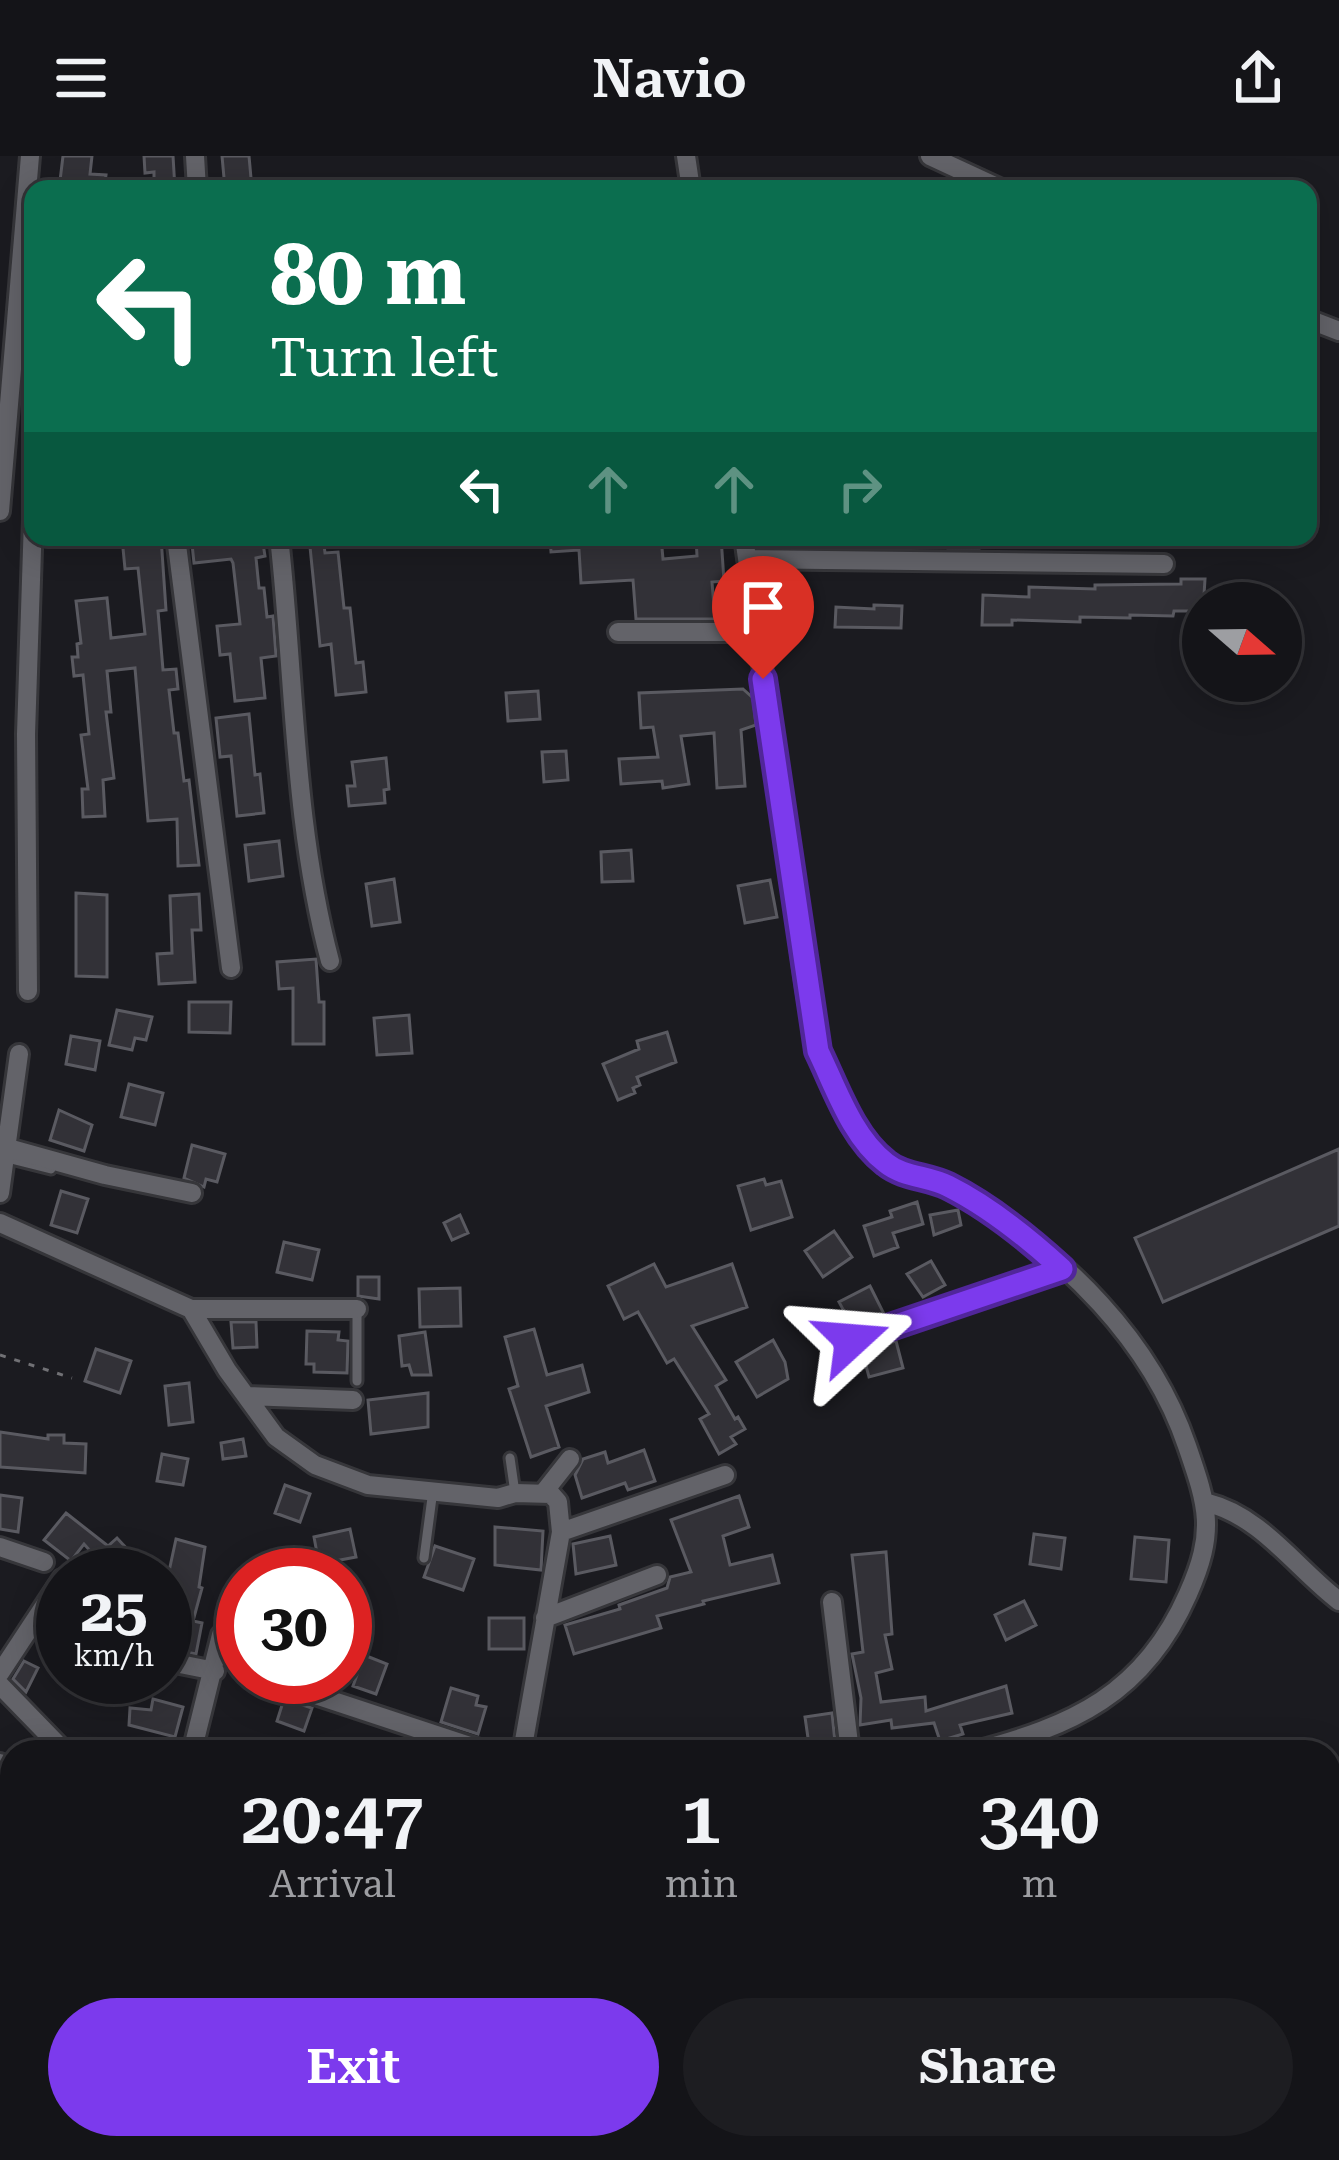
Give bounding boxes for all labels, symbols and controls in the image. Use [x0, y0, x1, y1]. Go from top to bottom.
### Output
icon: menu [48, 45, 114, 111]
icon: share [1225, 45, 1291, 111]
text: Navio [592, 47, 747, 110]
text: 80 m [270, 226, 466, 324]
icon: left [72, 228, 228, 384]
text: Turn left [270, 326, 498, 389]
icon: left [449, 456, 515, 522]
icon: ahead [575, 456, 641, 522]
icon: ahead [701, 456, 767, 522]
icon: right [827, 456, 893, 522]
pin [712, 556, 814, 679]
icon: arrive [730, 574, 796, 640]
north arrow [1182, 582, 1302, 702]
map controls [1182, 582, 1302, 702]
position arrow [789, 1277, 915, 1403]
speed limit sign: 30 [216, 1548, 372, 1704]
text: 25 [80, 1575, 148, 1646]
text: km/h [74, 1638, 154, 1673]
text: 20:47 [241, 1776, 424, 1861]
text: 1 [681, 1776, 721, 1861]
text: 340 [979, 1776, 1100, 1861]
text: Arrival [269, 1861, 396, 1907]
text: min [665, 1861, 738, 1907]
text: m [1022, 1861, 1057, 1907]
button: Exit [48, 1998, 659, 2136]
button: Share [683, 1998, 1293, 2136]

